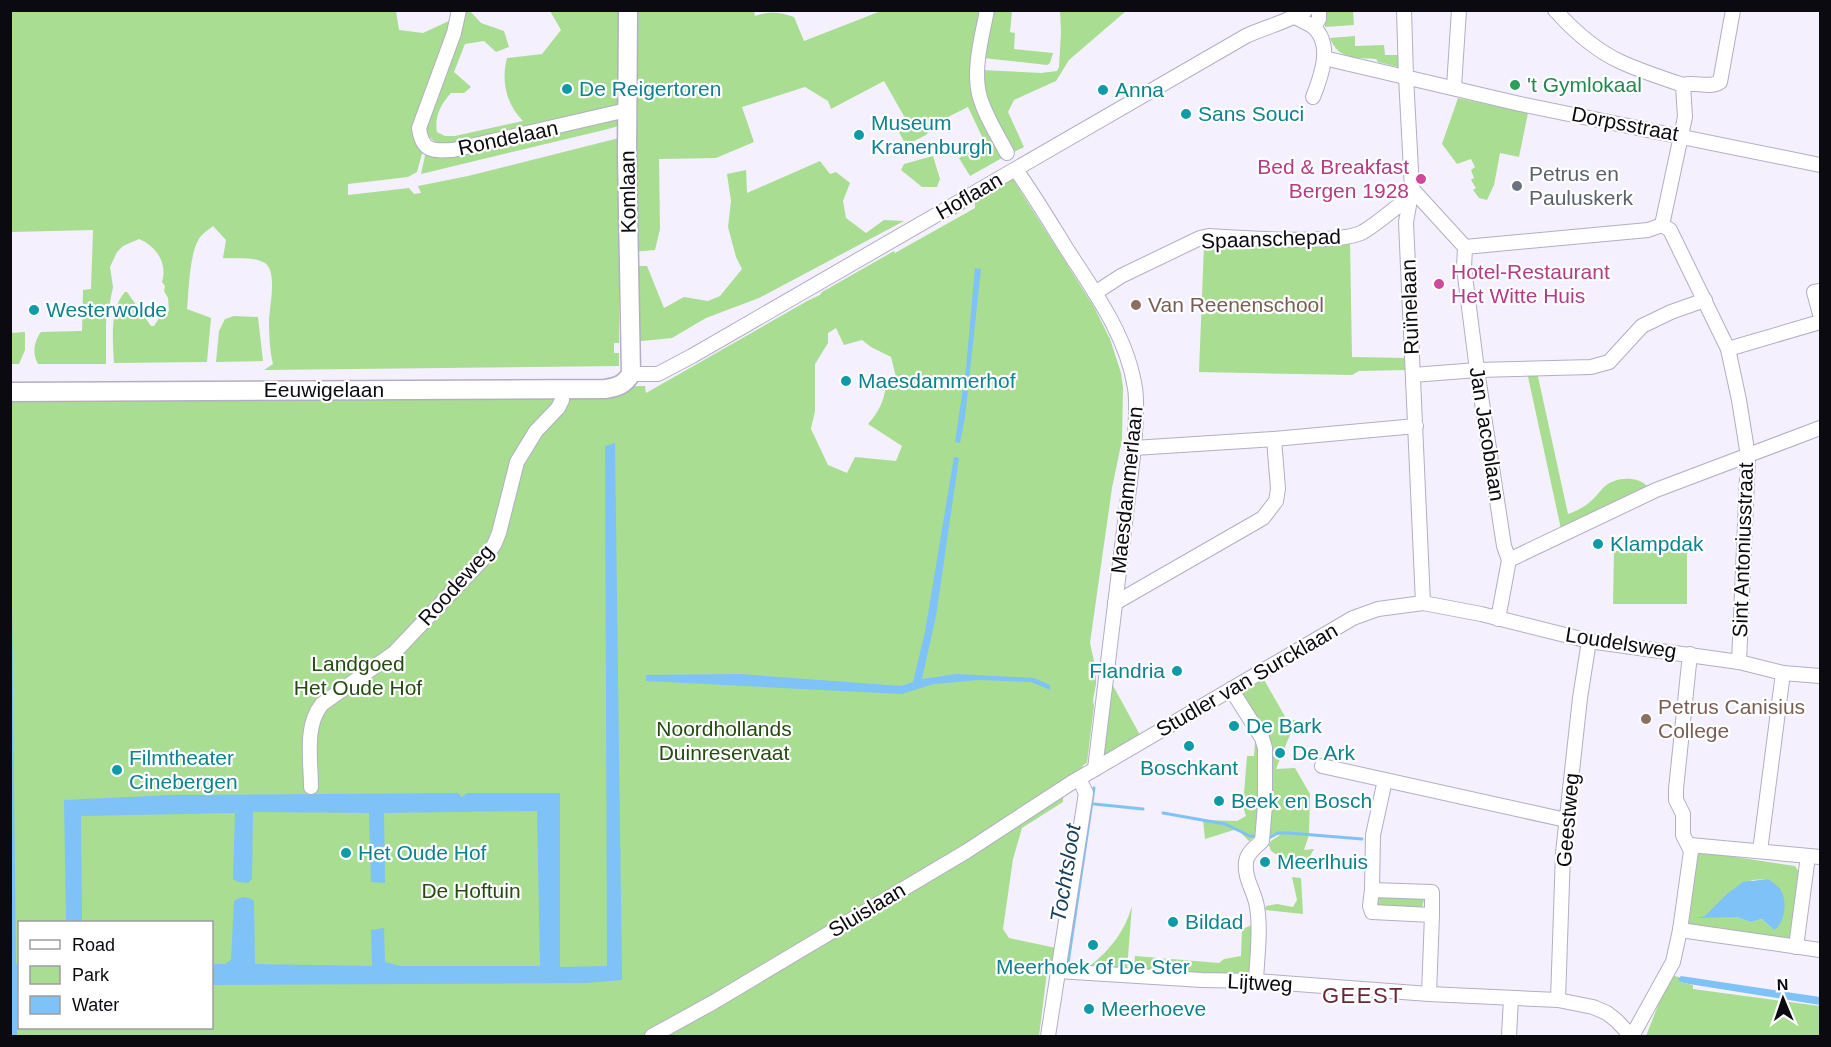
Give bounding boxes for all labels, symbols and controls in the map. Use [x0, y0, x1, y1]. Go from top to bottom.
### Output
place label: 't Gymlokaal [1527, 73, 1642, 96]
place label: De Reigertoren [579, 77, 721, 100]
place label: Anna [1115, 78, 1164, 101]
marker: 't Gymlokaal [1508, 78, 1522, 92]
marker: De Reigertoren [560, 82, 574, 96]
marker: Anna [1096, 83, 1110, 97]
place label: Sans Souci [1198, 102, 1304, 125]
street label: Dorpsstraat [1570, 102, 1681, 145]
marker: Sans Souci [1179, 107, 1193, 121]
place label: Museum Kranenburgh [871, 111, 992, 158]
street label: Rondelaan [456, 116, 560, 159]
marker: Museum Kranenburgh [852, 128, 866, 142]
street label: Komlaan [615, 150, 640, 234]
place label: Bed & Breakfast Bergen 1928 [1257, 155, 1409, 202]
place label: Petrus en Pauluskerk [1529, 162, 1633, 209]
street label: Hoflaan [932, 168, 1006, 224]
marker: Bed & Breakfast Bergen 1928 [1414, 172, 1428, 186]
marker: Petrus en Pauluskerk [1510, 179, 1524, 193]
street label: Spaanschepad [1201, 225, 1341, 252]
street label: Ruïnelaan [1396, 259, 1423, 355]
place label: Hotel-Restaurant Het Witte Huis [1451, 260, 1610, 307]
marker: Hotel-Restaurant Het Witte Huis [1432, 277, 1446, 291]
place label: Van Reenenschool [1148, 293, 1324, 316]
place label: Westerwolde [46, 298, 167, 321]
marker: Van Reenenschool [1129, 298, 1143, 312]
marker: Westerwolde [27, 303, 41, 317]
street label: Jan Jacoblaan [1466, 365, 1509, 503]
place label: Maesdammerhof [858, 369, 1016, 392]
marker: Maesdammerhof [839, 374, 853, 388]
street label: Eeuwigelaan [264, 378, 384, 401]
street label: Maesdammerlaan [1106, 405, 1147, 575]
street label: Sint Antoniusstraat [1728, 462, 1757, 638]
place label: Klampdak [1610, 532, 1704, 555]
marker: Klampdak [1591, 537, 1605, 551]
street label: Roodeweg [413, 540, 498, 630]
street label: Studler van Surcklaan [1152, 618, 1341, 741]
street label: Loudelsweg [1564, 622, 1678, 663]
park label: Landgoed Het Oude Hof [294, 652, 422, 699]
place label: Flandria [1089, 659, 1165, 682]
marker: Flandria [1170, 664, 1184, 678]
place label: Petrus Canisius College [1658, 695, 1805, 742]
marker: Petrus Canisius College [1639, 712, 1653, 726]
place label: De Bark [1246, 714, 1322, 737]
park label: Noordhollands Duinreservaat [656, 717, 792, 764]
marker: De Bark [1227, 719, 1241, 733]
marker: Boschkant [1182, 739, 1196, 753]
place label: De Ark [1292, 741, 1356, 764]
place label: Filmtheater Cinebergen [129, 746, 238, 793]
marker: De Ark [1273, 746, 1287, 760]
place label: Boschkant [1140, 756, 1238, 779]
marker: Filmtheater Cinebergen [110, 763, 124, 777]
street label: Geestweg [1552, 772, 1583, 868]
place label: Beek en Bosch [1231, 789, 1372, 812]
marker: Beek en Bosch [1212, 794, 1226, 808]
water label: Tochtsloot [1045, 821, 1086, 924]
place label: Het Oude Hof [358, 841, 487, 864]
marker: Het Oude Hof [339, 846, 353, 860]
place label: Meerlhuis [1277, 850, 1368, 873]
marker: Meerlhuis [1258, 855, 1272, 869]
street label: Sluislaan [824, 878, 909, 941]
park label: De Hoftuin [421, 879, 521, 902]
place label: Bildad [1185, 910, 1243, 933]
marker: Bildad [1166, 915, 1180, 929]
legend [18, 921, 213, 1029]
text: Road [72, 935, 115, 955]
marker: Meerhoek of De Ster [1086, 938, 1100, 952]
place label: Meerhoek of De Ster [996, 955, 1190, 978]
text: Park [72, 965, 110, 985]
street label: Lijtweg [1227, 969, 1293, 996]
north arrow [1753, 969, 1813, 1029]
text: N [1776, 976, 1789, 993]
district label: GEEST [1322, 983, 1404, 1008]
text: Water [72, 995, 119, 1015]
place label: Meerhoeve [1101, 997, 1206, 1020]
marker: Meerhoeve [1082, 1002, 1096, 1016]

